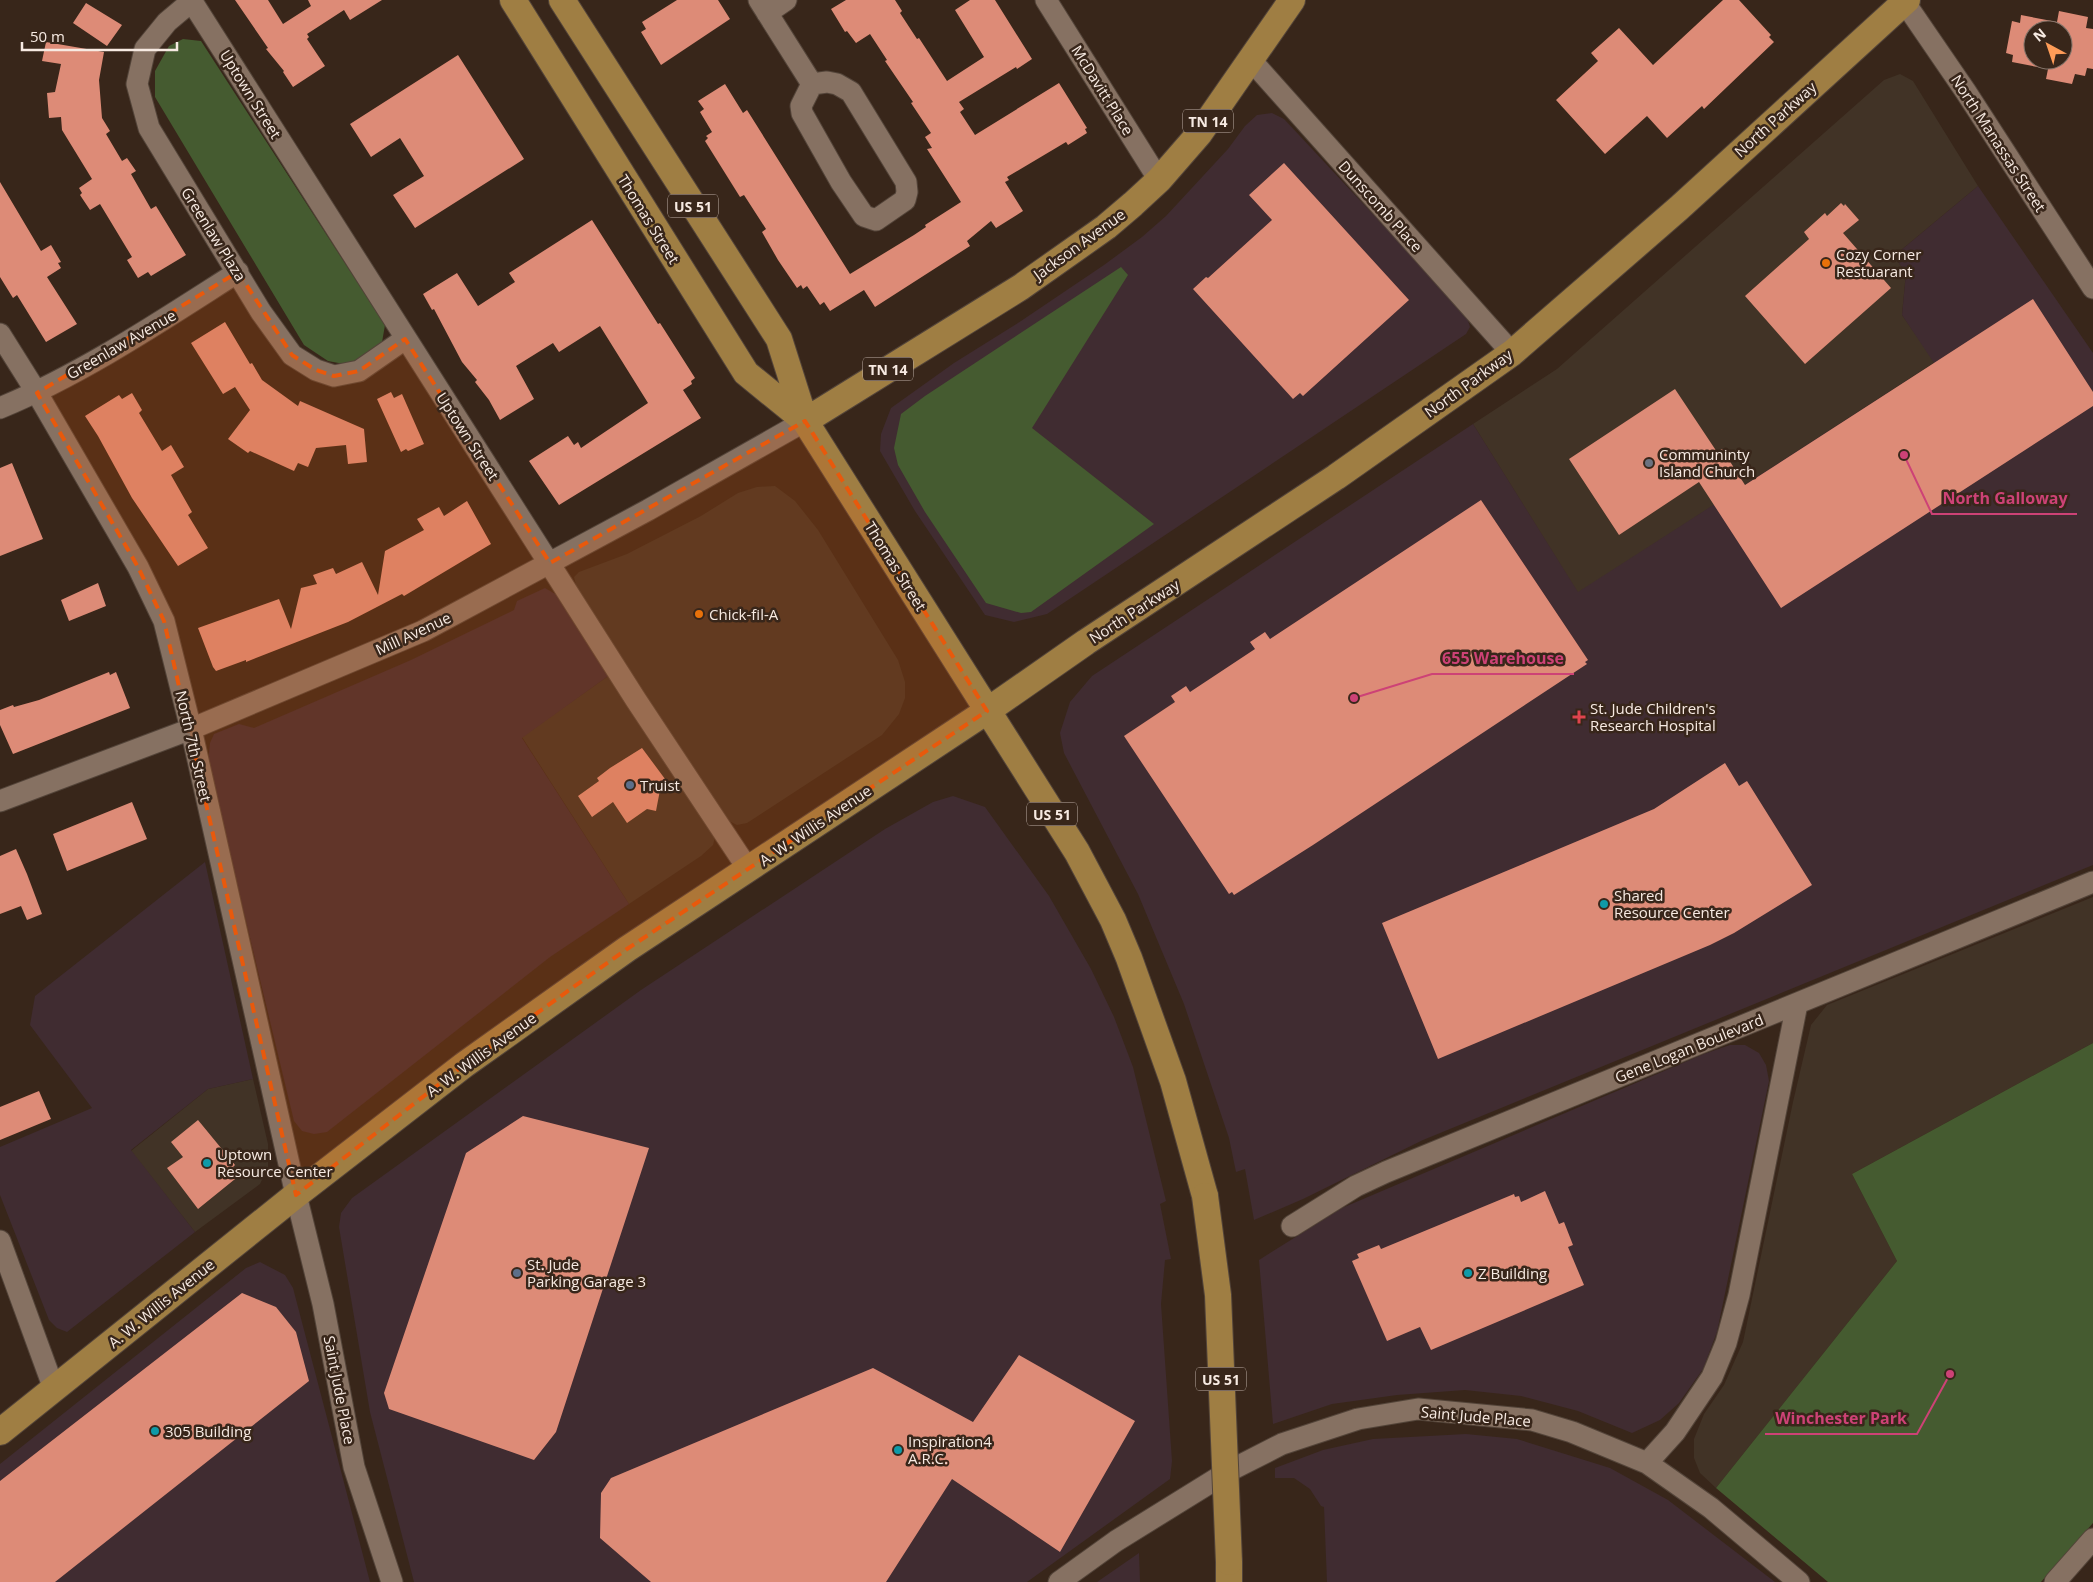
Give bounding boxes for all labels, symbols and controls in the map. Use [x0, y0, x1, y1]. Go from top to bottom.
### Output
scale bar [22, 20, 178, 52]
north arrow [2023, 20, 2073, 70]
text: N [2029, 24, 2050, 46]
text: 50 m [30, 26, 65, 46]
street label: McDavitt Place [1067, 41, 1139, 139]
street label: Uptown Street [216, 46, 286, 142]
street label: North Manassas Street [1947, 71, 2051, 215]
street label: North Parkway [1730, 77, 1821, 161]
road number: TN 14 [1183, 110, 1233, 132]
street label: Dunscomb Place [1335, 156, 1427, 256]
street label: Thomas Street [614, 171, 684, 267]
street label: Greenlaw Plaza [177, 183, 251, 285]
road number: US 51 [668, 195, 718, 218]
street label: Jackson Avenue [1027, 204, 1129, 285]
place label: Cozy Corner Restuarant [1836, 244, 1921, 281]
marker: Cozy Corner Restuarant [1820, 257, 1832, 269]
street label: Greenlaw Avenue [63, 305, 179, 383]
street label: North Parkway [1420, 344, 1516, 422]
road number: TN 14 [863, 358, 913, 380]
street label: Uptown Street [432, 388, 504, 484]
place label: Communinty Island Church [1659, 444, 1755, 481]
marker: Communinty Island Church [1643, 457, 1655, 469]
callout: North Galloway [1932, 483, 2077, 514]
text: North Galloway [1942, 487, 2068, 509]
street label: Thomas Street [861, 518, 931, 614]
street label: North Parkway [1085, 574, 1183, 648]
place label: Chick-fil-A [709, 604, 779, 624]
street label: Mill Avenue [372, 607, 454, 659]
marker: Chick-fil-A [693, 608, 705, 620]
callout: 655 Warehouse [1432, 643, 1574, 674]
text: 655 Warehouse [1442, 647, 1564, 669]
street label: North 7th Street [171, 688, 217, 804]
place label: St. Jude Children's Research Hospital [1590, 698, 1716, 735]
marker: St. Jude Children's Research Hospital [1572, 710, 1586, 724]
place label: Truist [640, 775, 680, 795]
marker: Truist [624, 779, 636, 791]
street label: A. W. Willis Avenue [755, 780, 875, 870]
road number: US 51 [1027, 802, 1077, 826]
place label: Shared Resource Center [1614, 885, 1730, 922]
marker: Shared Resource Center [1598, 898, 1610, 910]
street label: A. W. Willis Avenue [422, 1007, 540, 1101]
street label: Gene Logan Boulevard [1612, 1009, 1766, 1087]
place label: Uptown Resource Center [217, 1144, 333, 1181]
marker: Uptown Resource Center [201, 1157, 213, 1169]
street label: A. W. Willis Avenue [104, 1254, 218, 1352]
place label: St. Jude Parking Garage 3 [527, 1254, 646, 1291]
place label: Z Building [1478, 1263, 1547, 1283]
marker: St. Jude Parking Garage 3 [511, 1267, 523, 1279]
marker: Z Building [1462, 1267, 1474, 1279]
street label: Saint Jude Place [320, 1334, 360, 1446]
road number: US 51 [1196, 1368, 1246, 1390]
street label: Saint Jude Place [1420, 1401, 1532, 1431]
callout: Winchester Park [1765, 1403, 1917, 1434]
text: Winchester Park [1775, 1407, 1907, 1429]
place label: 305 Building [165, 1421, 251, 1441]
marker: 305 Building [149, 1425, 161, 1437]
place label: Inspiration4 A.R.C. [908, 1431, 992, 1468]
marker: Inspiration4 A.R.C. [892, 1444, 904, 1456]

